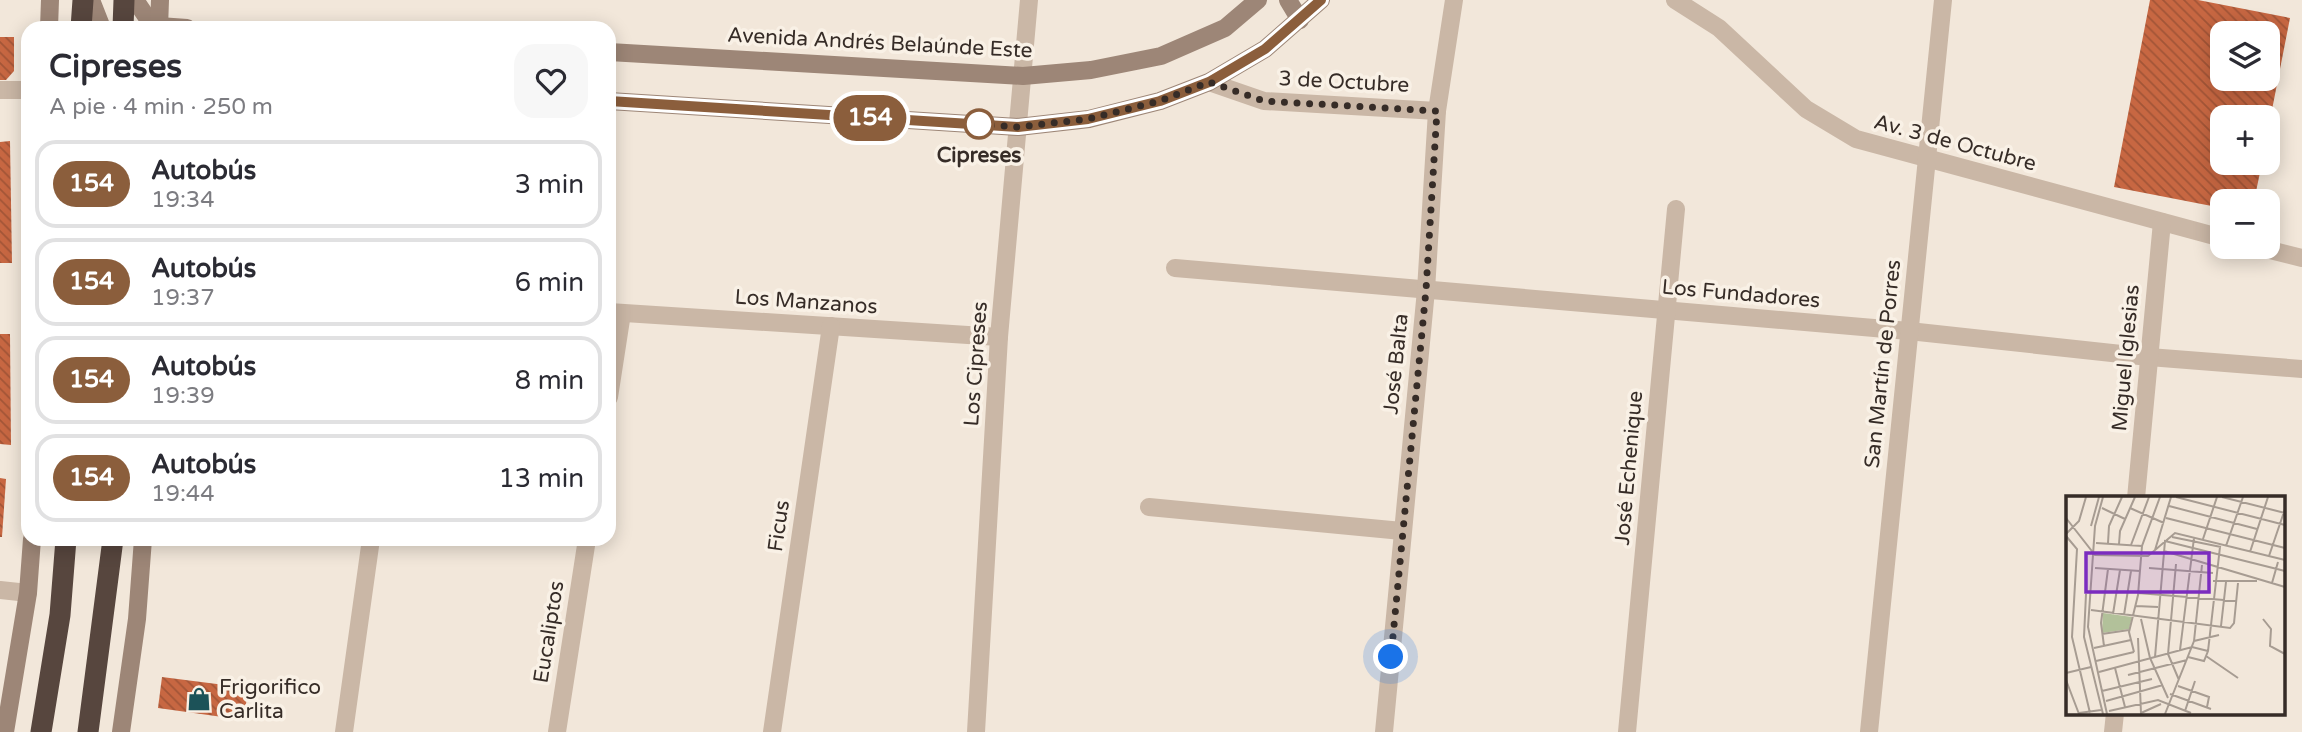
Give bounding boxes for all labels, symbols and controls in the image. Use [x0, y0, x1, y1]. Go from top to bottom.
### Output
map controls [2210, 21, 2280, 259]
button: layers [2210, 21, 2280, 91]
street label: Avenida Andrés Belaúnde Este [727, 23, 1033, 63]
button: heart [514, 44, 588, 118]
text: Cipreses [49, 47, 182, 86]
street label: 3 de Octubre [1278, 66, 1410, 98]
text: A pie · 4 min · 250 m [49, 93, 273, 121]
line badge: 154 [830, 95, 910, 141]
text: 154 [847, 103, 893, 132]
button: + [2210, 105, 2280, 175]
marker: Cipreses [964, 109, 994, 139]
street label: Av. 3 de Octubre [1871, 109, 2039, 177]
place label: Cipreses [937, 143, 1021, 168]
text: Autobús [151, 155, 256, 186]
text: 154 [69, 169, 114, 198]
text: 3 min [515, 169, 584, 200]
text: 19:34 [151, 186, 215, 214]
button: − [2210, 189, 2280, 259]
text: Autobús [151, 253, 256, 284]
street label: San Martín de Porres [1860, 258, 1906, 470]
text: 154 [69, 267, 114, 296]
text: 6 min [515, 267, 584, 298]
street label: Los Fundadores [1661, 275, 1821, 313]
text: 19:37 [151, 284, 215, 312]
street label: Miguel Iglesias [2107, 284, 2145, 432]
street label: Los Manzanos [734, 285, 878, 319]
street label: Los Cipreses [959, 301, 993, 427]
street label: José Balta [1378, 312, 1414, 416]
text: Autobús [151, 351, 256, 382]
text: 154 [69, 365, 114, 394]
text: 8 min [515, 365, 584, 396]
text: 19:39 [151, 382, 215, 410]
street label: José Echenique [1610, 390, 1648, 546]
text: Autobús [151, 449, 256, 480]
text: 154 [69, 463, 114, 492]
text: 13 min [498, 463, 584, 494]
text: 19:44 [151, 480, 215, 508]
inset map [2066, 496, 2284, 714]
street label: Ficus [763, 499, 795, 553]
street label: Eucaliptos [529, 579, 569, 685]
your location [1373, 639, 1408, 674]
place label: Frigorifico Carlita [219, 675, 321, 724]
shop icon: Frigorifico Carlita [185, 685, 213, 713]

